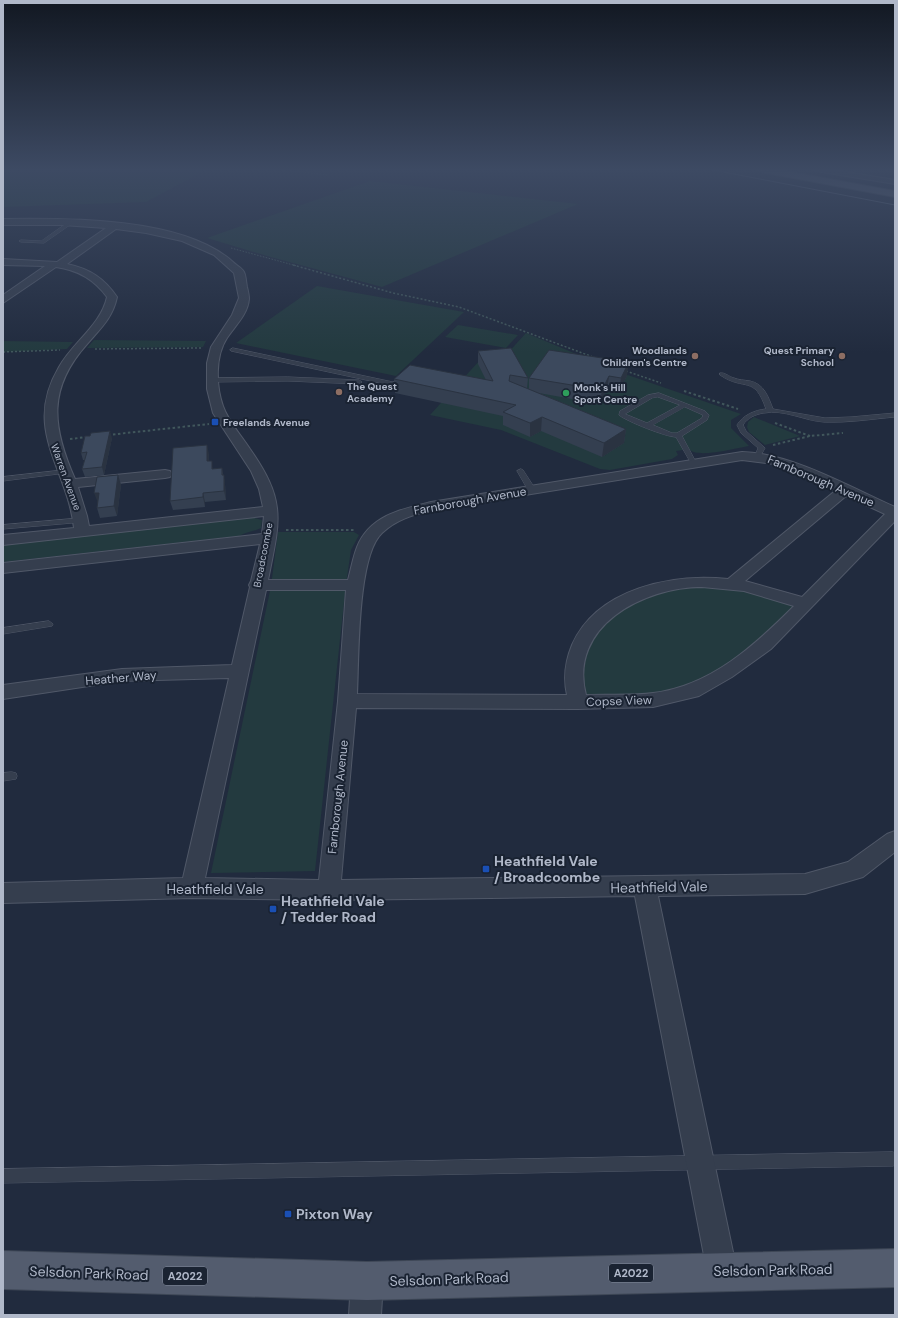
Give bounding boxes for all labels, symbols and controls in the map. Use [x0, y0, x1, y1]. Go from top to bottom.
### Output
place label: Woodlands Children's Centre [602, 344, 687, 369]
place label: Quest Primary School [764, 344, 834, 369]
marker: Woodlands Children's Centre [690, 351, 700, 361]
marker: Quest Primary School [837, 351, 847, 361]
place label: The Quest Academy [347, 380, 397, 405]
place label: Monk's Hill Sport Centre [574, 381, 637, 406]
marker: The Quest Academy [334, 387, 344, 397]
marker: Monk's Hill Sport Centre [561, 388, 571, 398]
place label: Freelands Avenue [223, 416, 310, 429]
marker: Freelands Avenue [210, 417, 220, 427]
street label: Warren Avenue [48, 442, 84, 512]
street label: Farnborough Avenue [765, 451, 877, 511]
street label: Farnborough Avenue [412, 483, 528, 519]
street label: Broadcoombe [250, 521, 276, 588]
street label: Heather Way [85, 667, 158, 689]
street label: Copse View [586, 692, 652, 710]
street label: Farnborough Avenue [324, 739, 352, 855]
place label: Heathfield Vale / Broadcoombe [494, 852, 600, 886]
marker: Heathfield Vale / Broadcoombe [481, 864, 491, 874]
street label: Heathfield Vale [610, 877, 708, 897]
street label: Heathfield Vale [166, 880, 264, 898]
place label: Heathfield Vale / Tedder Road [281, 892, 385, 926]
marker: Heathfield Vale / Tedder Road [268, 904, 278, 914]
place label: Pixton Way [296, 1205, 373, 1223]
marker: Pixton Way [283, 1209, 293, 1219]
street label: Selsdon Park Road [713, 1260, 833, 1280]
street label: Selsdon Park Road [29, 1262, 149, 1284]
road number: A2022 [609, 1264, 653, 1282]
road number: A2022 [163, 1267, 207, 1285]
street label: Selsdon Park Road [389, 1268, 509, 1290]

